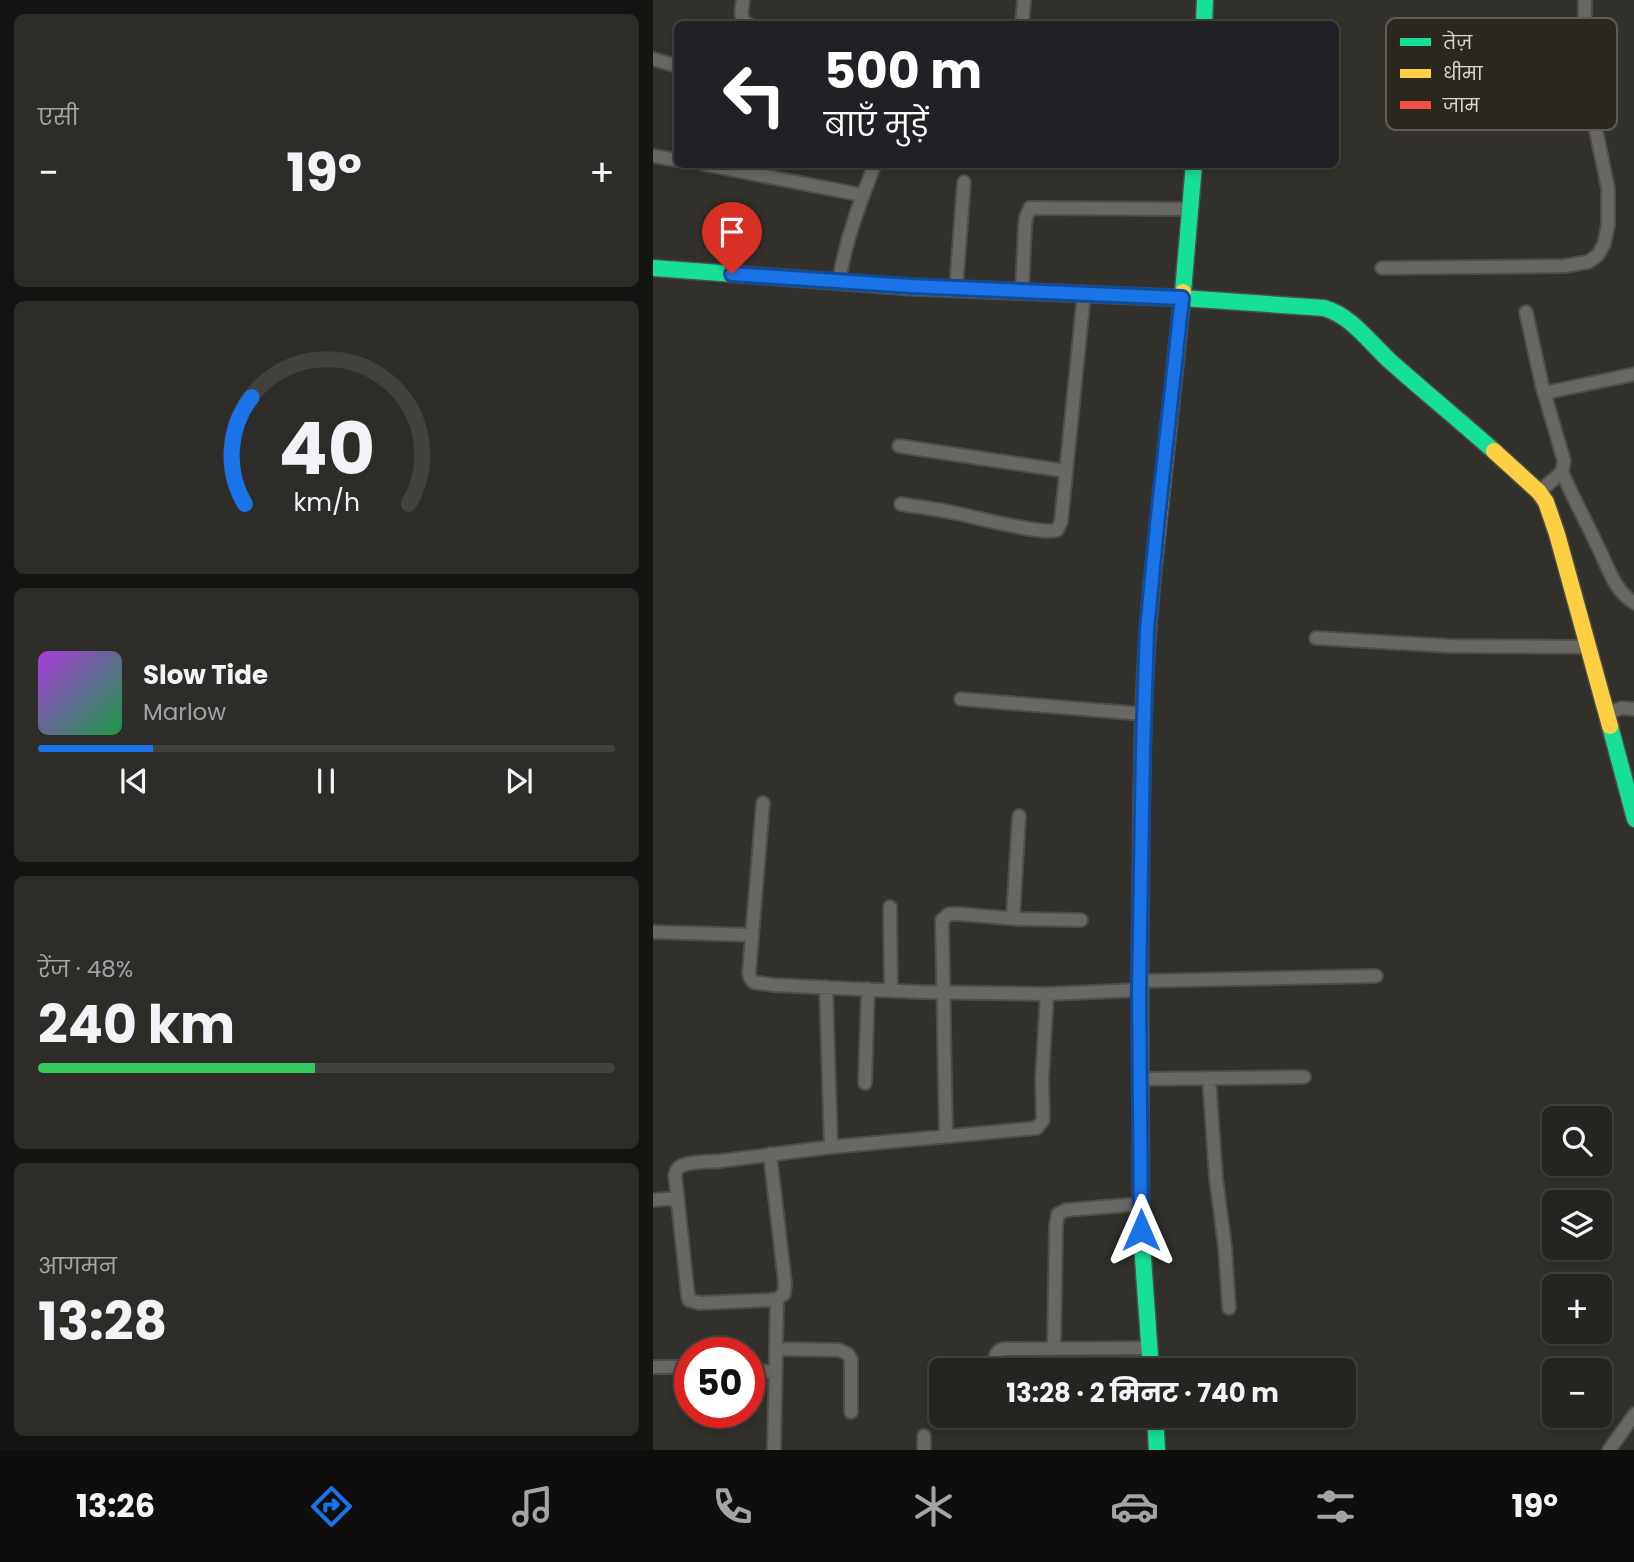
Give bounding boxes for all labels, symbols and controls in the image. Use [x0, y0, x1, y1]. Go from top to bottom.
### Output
legend [1386, 18, 1617, 130]
text: तेज़ [1442, 29, 1473, 56]
text: 500 m [824, 37, 982, 105]
icon: left [709, 49, 800, 140]
text: धीमा [1443, 60, 1484, 87]
text: जाम [1442, 92, 1481, 119]
text: एसी [38, 101, 79, 133]
text: बाएँ मुड़ें [824, 102, 928, 147]
text: 19° [286, 136, 362, 209]
text: − [38, 146, 59, 199]
text: + [589, 146, 615, 199]
pin [702, 202, 762, 274]
icon: arrive [713, 213, 751, 251]
text: 40 [278, 398, 375, 499]
text: km/h [293, 485, 360, 520]
text: Slow Tide [143, 657, 268, 693]
text: Marlow [143, 696, 226, 728]
icon: previous [115, 762, 153, 800]
icon: pause [307, 762, 345, 800]
icon: next [500, 762, 538, 800]
text: रेंज · 48% [38, 953, 133, 985]
text: 240 km [38, 988, 235, 1061]
map controls [1542, 1106, 1612, 1428]
button: search [1542, 1106, 1612, 1176]
button: layers [1542, 1190, 1612, 1260]
position arrow [1104, 1193, 1178, 1267]
text: आगमन [38, 1250, 117, 1282]
button: + [1542, 1274, 1612, 1344]
text: 13:28 [38, 1285, 167, 1358]
speed limit sign: 50 [674, 1337, 765, 1428]
button: − [1542, 1358, 1612, 1428]
text: 13:28 · 2 मिनट · 740 m [1006, 1375, 1279, 1411]
icon: directions [307, 1482, 356, 1531]
icon: music [508, 1482, 557, 1531]
icon: phone [708, 1482, 757, 1531]
icon: climate [909, 1482, 958, 1531]
icon: car [1110, 1482, 1159, 1531]
icon: filters [1311, 1482, 1360, 1531]
text: 13:26 [76, 1483, 155, 1528]
text: 19° [1512, 1483, 1558, 1528]

